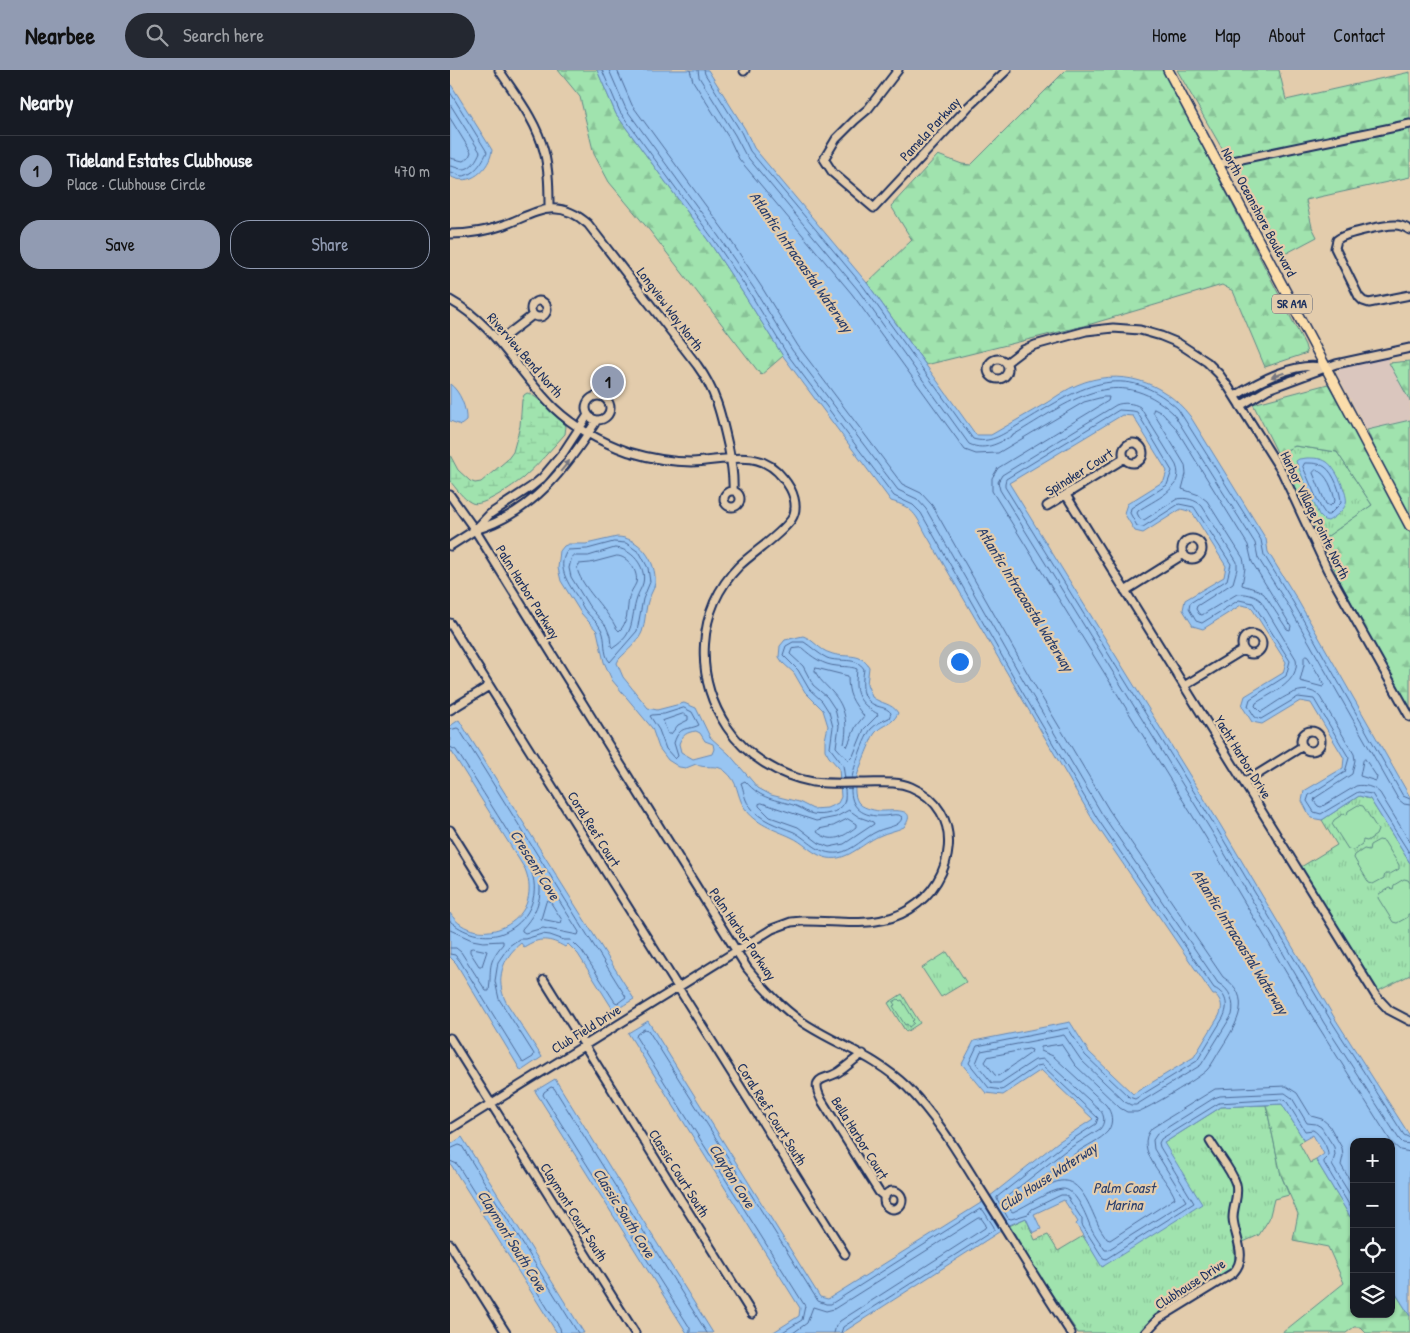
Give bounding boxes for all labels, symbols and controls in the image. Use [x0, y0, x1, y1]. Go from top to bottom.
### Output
search box [125, 13, 475, 58]
text: Nearbee [25, 19, 95, 51]
icon: search [143, 21, 171, 49]
text: Search here [183, 22, 264, 48]
text: Home [1152, 23, 1187, 48]
text: Map [1215, 23, 1240, 48]
text: About [1268, 23, 1305, 48]
text: Contact [1333, 23, 1385, 48]
text: Nearby [20, 88, 73, 117]
street label: Pamela Parkway [895, 92, 965, 165]
street label: North Oceanshore Boulevard [1217, 144, 1302, 280]
text: Tideland Estates Clubhouse [67, 147, 252, 173]
text: 1 [33, 160, 39, 182]
text: 470 m [394, 160, 430, 182]
text: Place · Clubhouse Circle [67, 173, 206, 195]
water label: Atlantic Intracoastal Waterway [745, 187, 859, 338]
button: Save [20, 220, 220, 269]
button: Share [230, 220, 430, 269]
street label: Longview Way North [632, 263, 708, 355]
road number: SR A1A [1272, 294, 1312, 313]
street label: Riverview Bend North [483, 308, 568, 401]
pin: 1 [592, 363, 624, 401]
one-way arrow [1271, 372, 1286, 379]
street label: Spinaker Court [1041, 443, 1117, 501]
street label: Harbor Village Pointe North [1275, 448, 1355, 582]
one-way arrow [560, 460, 571, 473]
water label: Atlantic Intracoastal Waterway [972, 522, 1080, 677]
street label: Palm Harbor Parkway [491, 541, 565, 643]
your location [947, 649, 973, 675]
street label: Yacht Harbor Drive [1210, 711, 1277, 802]
street label: Coral Reef Court [564, 787, 625, 870]
water label: Crescent Cove [506, 826, 566, 905]
water label: Atlantic Intracoastal Waterway [1187, 865, 1295, 1020]
street label: Palm Harbor Parkway [705, 884, 781, 984]
street label: Club Field Drive [547, 999, 624, 1057]
street label: Coral Reef Court South [733, 1059, 812, 1169]
street label: Bella Harbor Court [827, 1093, 893, 1183]
street label: Classic Court South [645, 1125, 714, 1220]
water label: Club House Waterway [994, 1136, 1102, 1216]
map controls [1350, 1138, 1395, 1318]
button: + [1350, 1138, 1395, 1183]
water label: Clayton Cove [704, 1140, 761, 1213]
street label: Claymont Court South [536, 1159, 612, 1265]
water label: Classic South Cove [588, 1164, 661, 1263]
water label: Palm Coast Marina [1093, 1177, 1158, 1215]
button: − [1350, 1183, 1395, 1228]
water label: Claymont South Cove [473, 1186, 553, 1296]
button: locate [1350, 1228, 1395, 1273]
street label: Clubhouse Drive [1151, 1253, 1229, 1313]
button: layers [1350, 1273, 1395, 1318]

